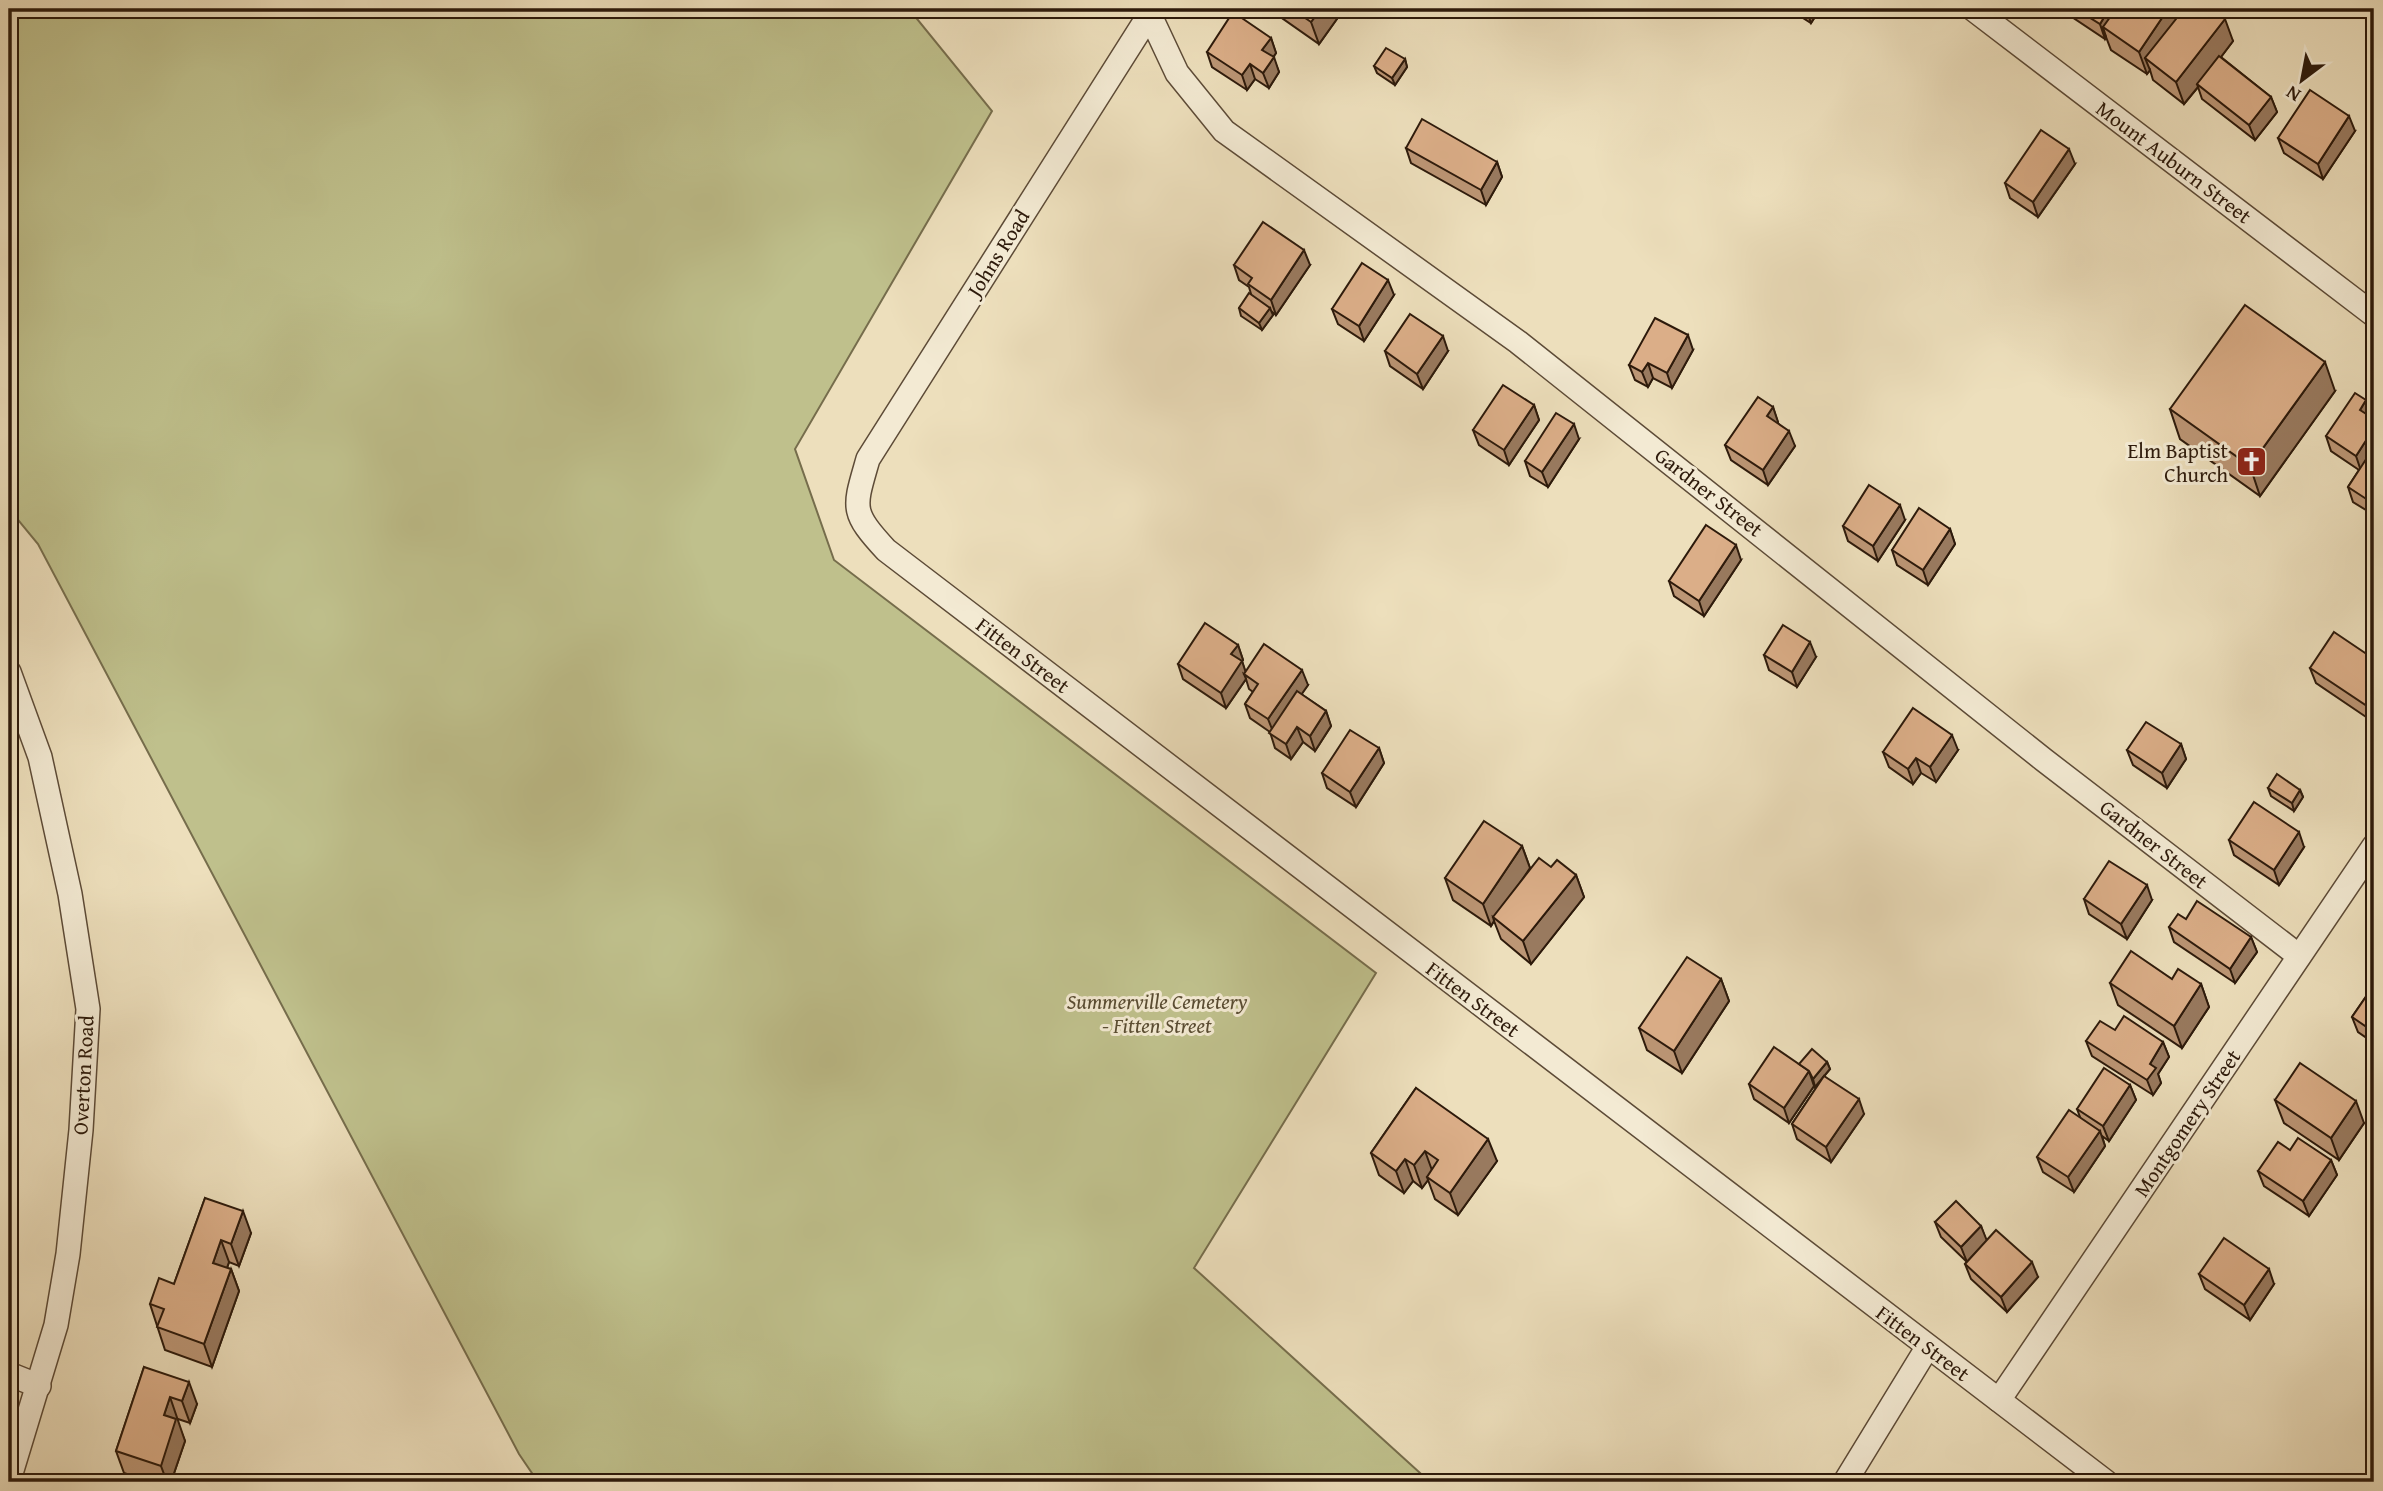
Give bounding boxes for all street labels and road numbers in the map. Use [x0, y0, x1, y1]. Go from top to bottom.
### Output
street label: Mount Auburn Street [2090, 93, 2259, 231]
street label: Johns Road [957, 203, 1037, 305]
street label: Gardner Street [1648, 440, 1770, 545]
street label: Fitten Street [970, 609, 1077, 701]
street label: Gardner Street [2093, 792, 2215, 897]
street label: Fitten Street [1420, 953, 1527, 1045]
street label: Overton Road [64, 1014, 102, 1136]
street label: Montgomery Street [2126, 1042, 2248, 1203]
street label: Fitten Street [1870, 1297, 1977, 1389]

